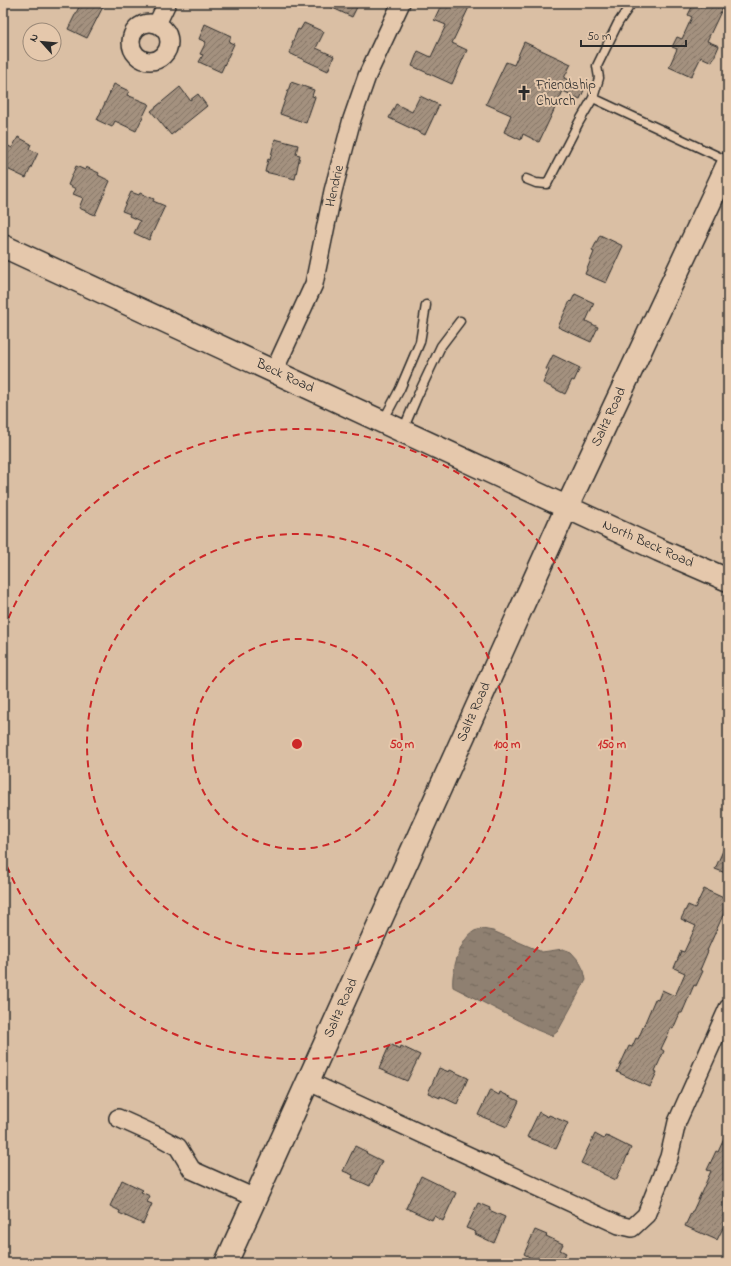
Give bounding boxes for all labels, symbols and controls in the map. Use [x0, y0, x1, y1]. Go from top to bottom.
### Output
north arrow [22, 22, 62, 62]
scale bar [581, 22, 686, 48]
text: 50 m [587, 28, 611, 46]
text: N [25, 31, 43, 45]
place label: Friendship Church [535, 75, 596, 112]
church icon: Friendship Church [515, 84, 533, 102]
street label: Hendrie [320, 162, 350, 209]
street label: Beck Road [252, 353, 318, 399]
street label: Saltz Road [586, 384, 632, 450]
street label: North Beck Road [599, 514, 697, 574]
street label: Saltz Road [452, 679, 497, 745]
text: 50 m [390, 736, 415, 754]
text: 100 m [494, 736, 521, 754]
text: 150 m [598, 736, 627, 754]
centre of rings [290, 737, 304, 751]
street label: Saltz Road [319, 975, 364, 1041]

